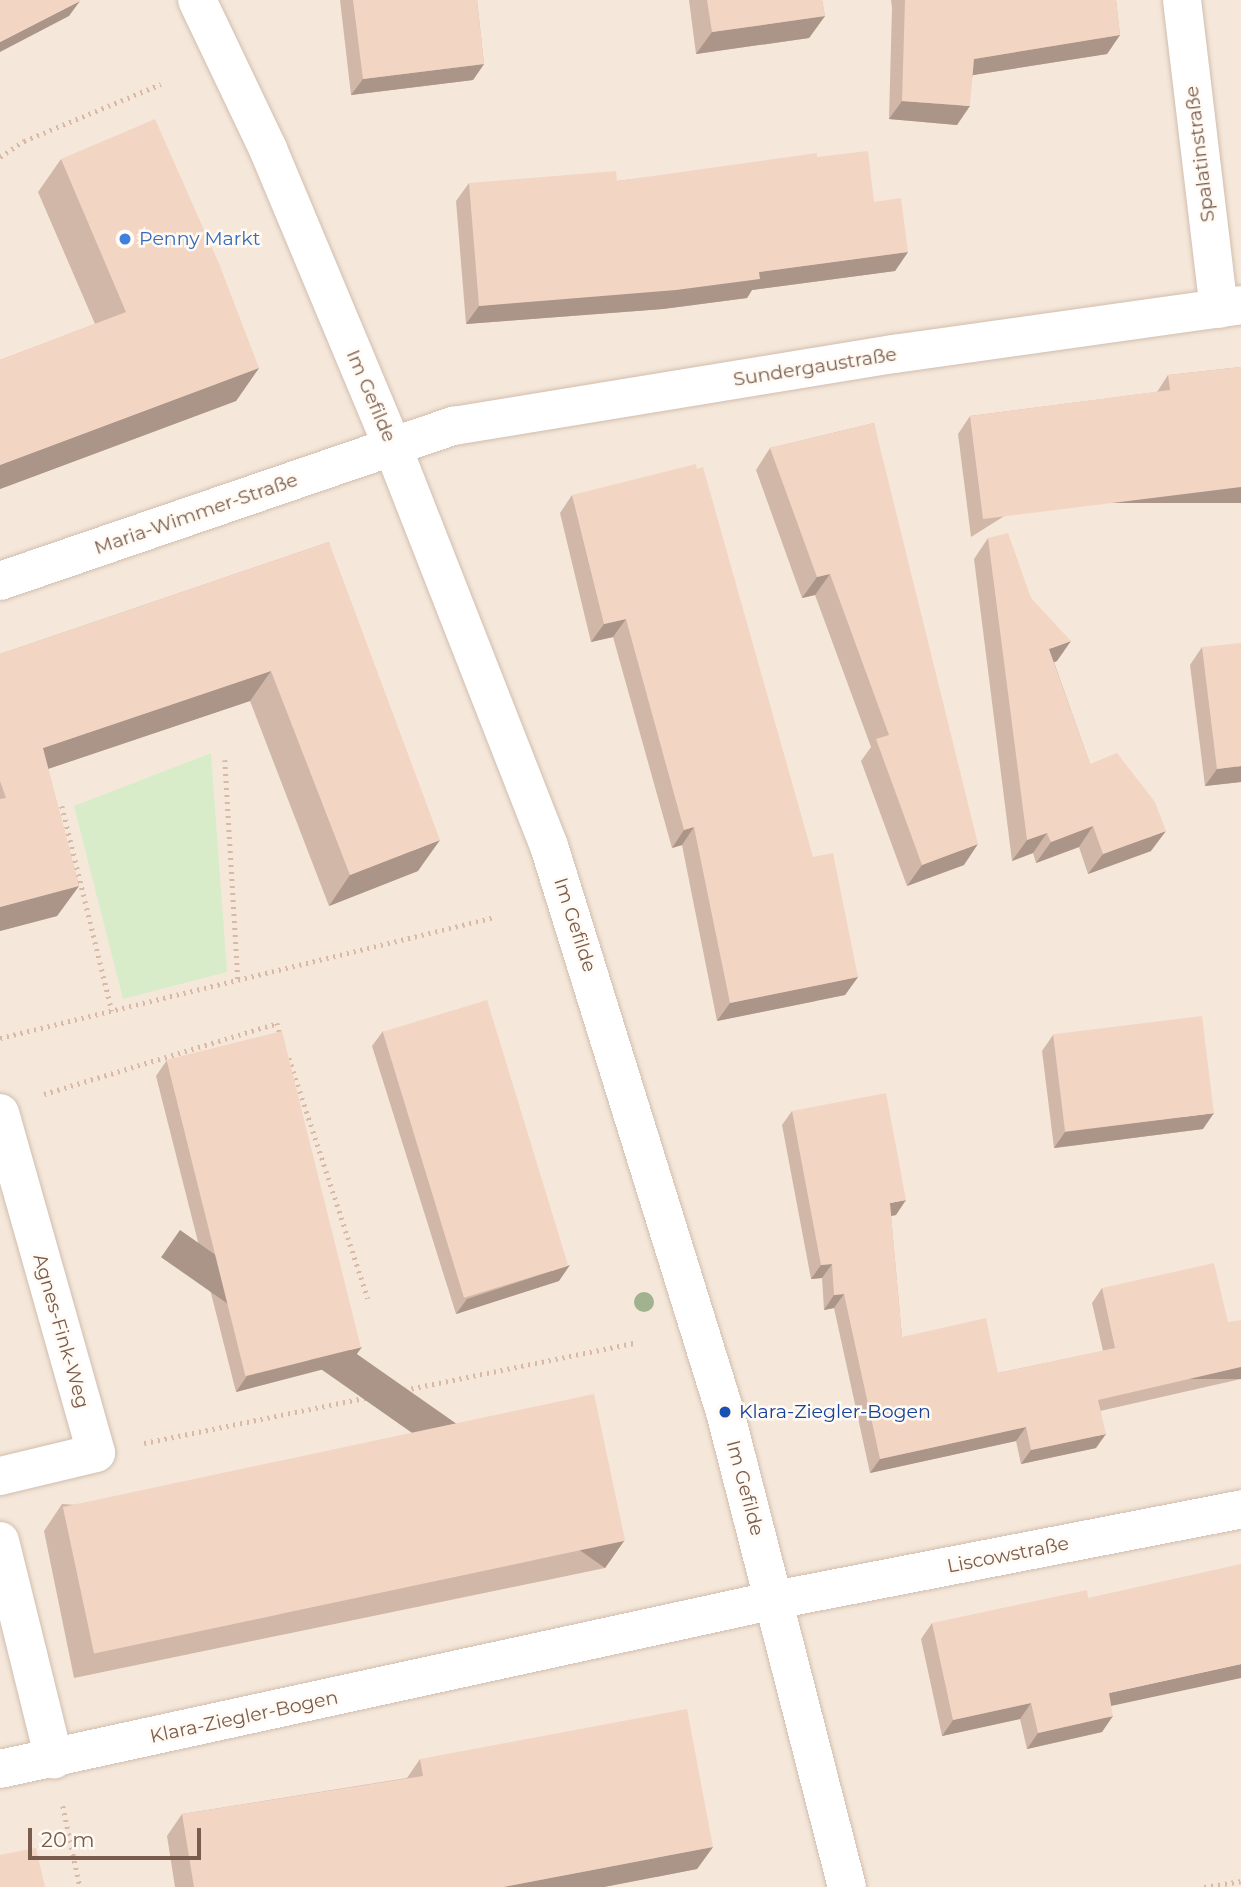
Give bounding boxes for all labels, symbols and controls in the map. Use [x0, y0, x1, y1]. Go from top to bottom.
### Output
street label: Spalatinstraße [1180, 85, 1220, 223]
place label: Penny Markt [139, 228, 260, 250]
marker: Penny Markt [117, 231, 133, 247]
street label: Sundergaustraße [732, 343, 898, 391]
street label: Im Gefilde [341, 346, 401, 446]
street label: Maria-Wimmer-Straße [91, 468, 301, 560]
street label: Im Gefilde [549, 875, 601, 975]
street label: Agnes-Fink-Weg [28, 1251, 94, 1411]
place label: Klara-Ziegler-Bogen [739, 1401, 931, 1423]
marker: Klara-Ziegler-Bogen [717, 1404, 733, 1420]
street label: Im Gefilde [721, 1438, 769, 1538]
street label: Liscowstraße [945, 1532, 1071, 1578]
street label: Klara-Ziegler-Bogen [148, 1686, 340, 1748]
scale bar [32, 1814, 205, 1858]
text: 20 m [41, 1827, 95, 1852]

